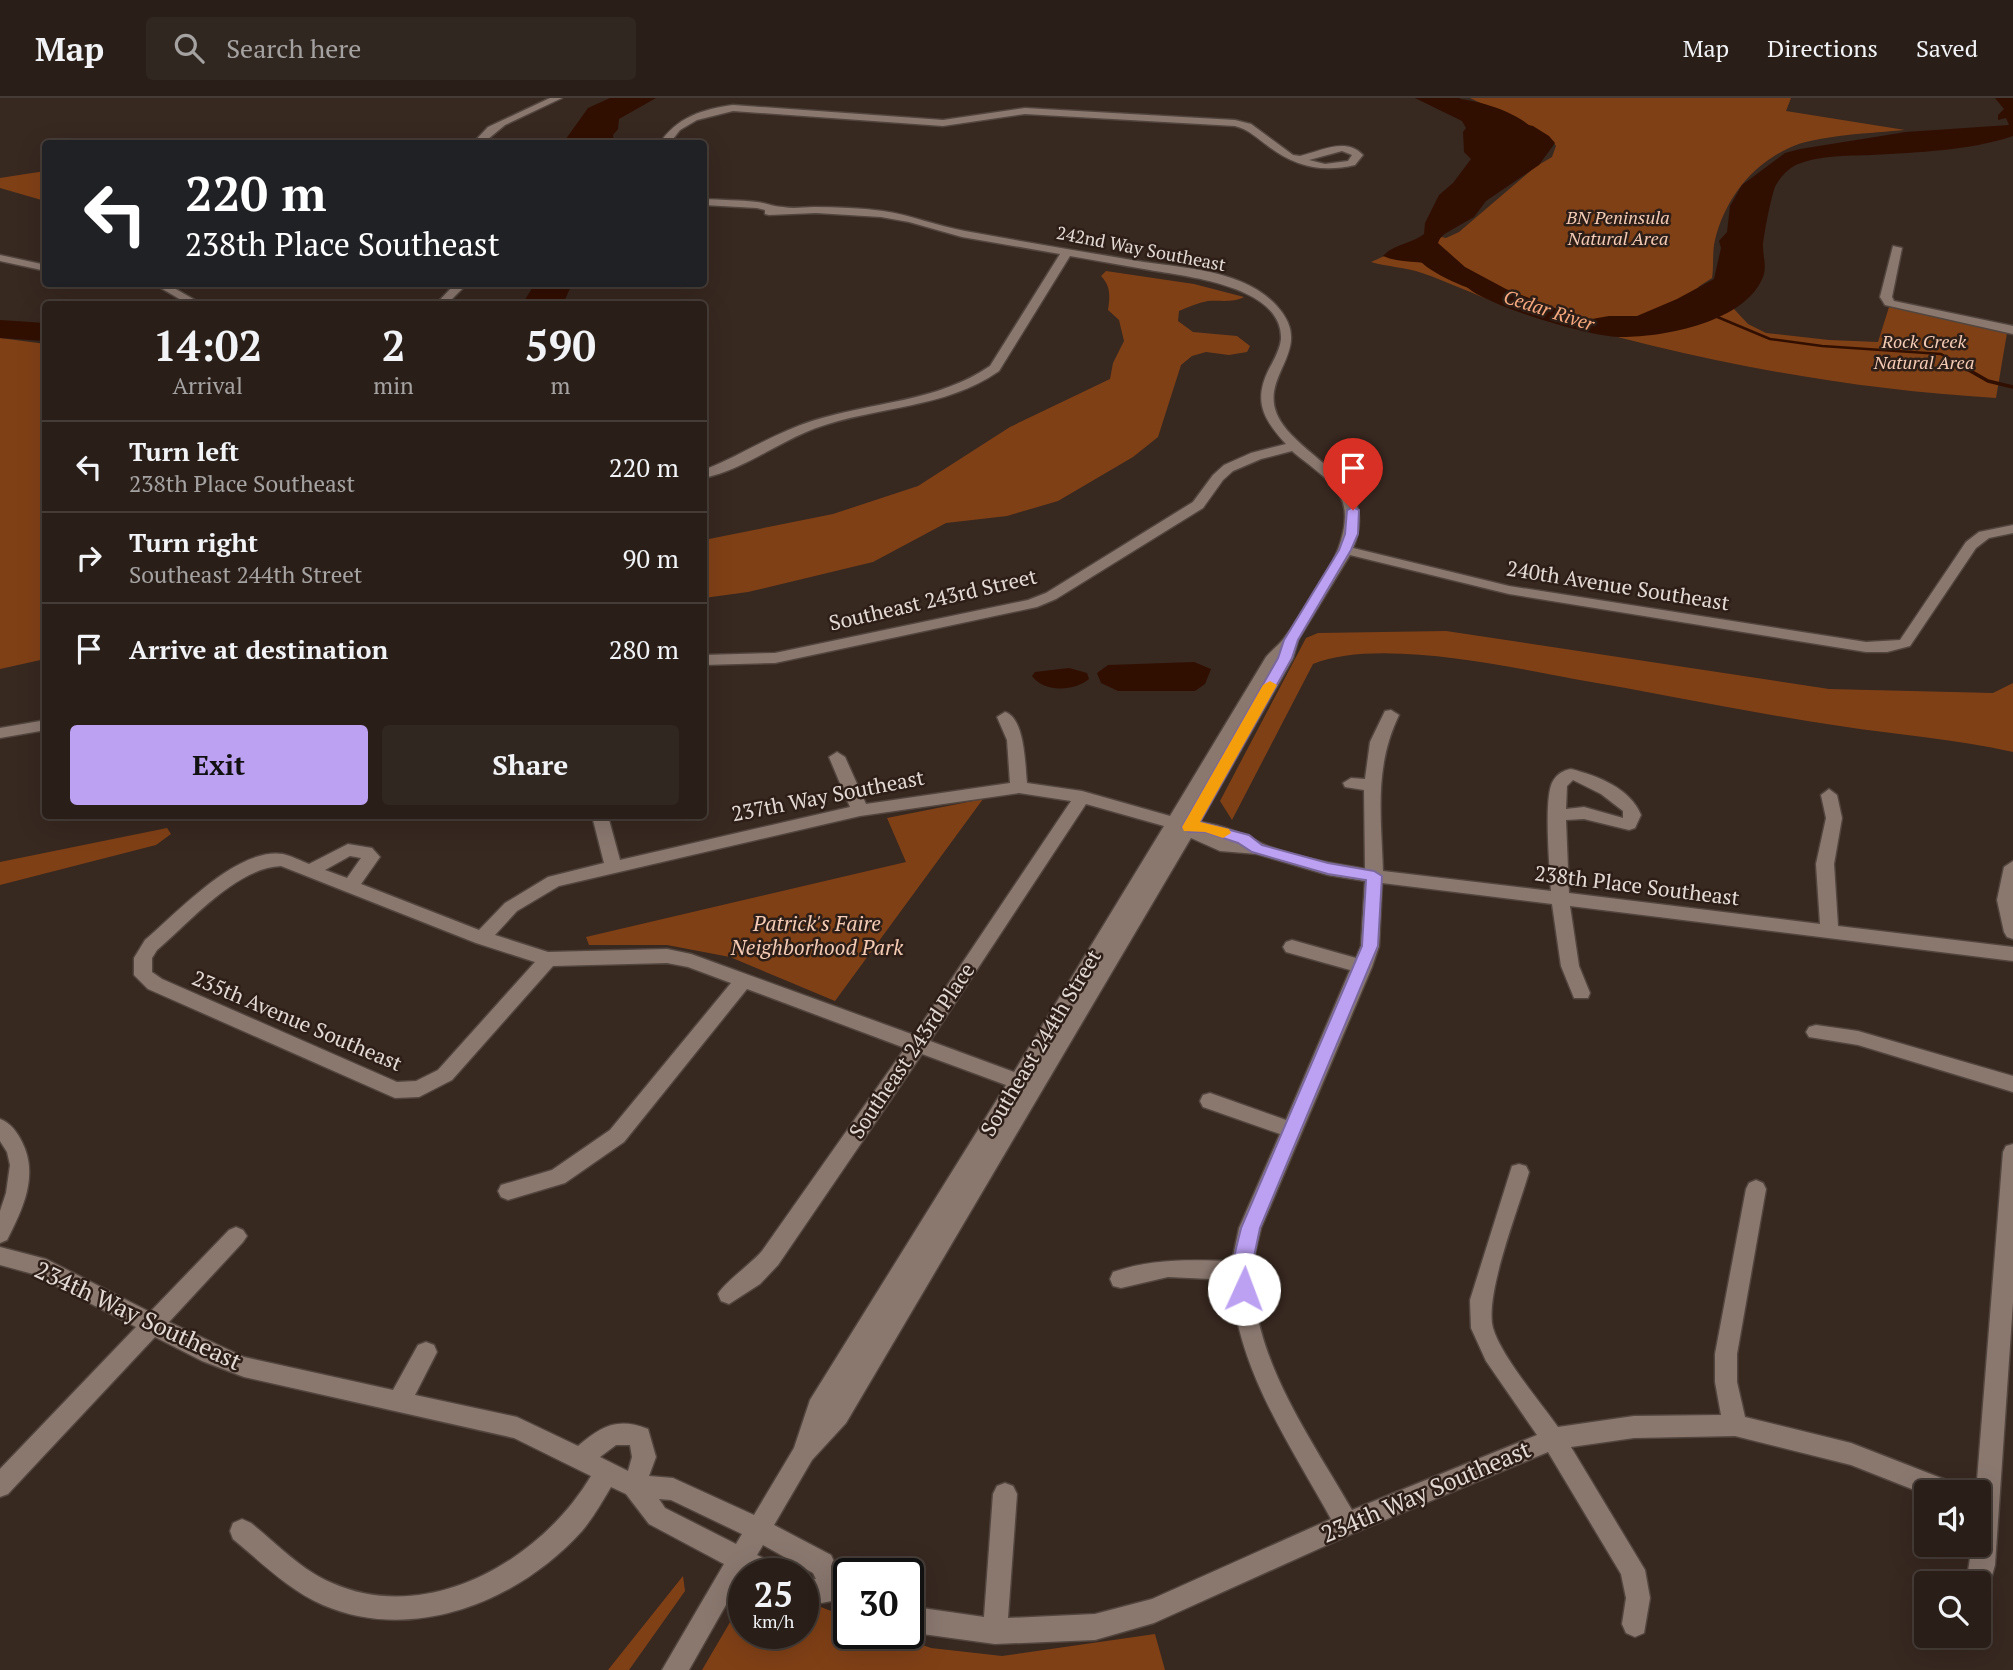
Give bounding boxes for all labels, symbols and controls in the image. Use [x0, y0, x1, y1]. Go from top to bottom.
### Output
search box [146, 17, 636, 80]
text: Map [35, 27, 104, 70]
icon: search [170, 29, 208, 67]
text: Search here [226, 31, 361, 65]
text: Map [1683, 32, 1729, 64]
text: Directions [1767, 32, 1878, 64]
text: Saved [1916, 32, 1978, 64]
text: 220 m [185, 160, 327, 225]
icon: left [70, 168, 161, 259]
park label: BN Peninsula Natural Area [1565, 205, 1670, 250]
street label: 242nd Way Southeast [1055, 220, 1228, 276]
text: 238th Place Southeast [185, 223, 500, 265]
water label: Cedar River [1501, 283, 1598, 336]
text: 14:02 [153, 317, 262, 373]
text: 2 [382, 317, 405, 373]
text: 590 [525, 317, 596, 373]
park label: Rock Creek Natural Area [1873, 329, 1974, 374]
text: Arrival [172, 370, 243, 401]
text: min [373, 370, 414, 401]
text: m [550, 370, 570, 401]
text: Turn left [129, 434, 239, 468]
pin [1323, 438, 1383, 510]
icon: left [70, 448, 108, 486]
icon: arrive [1334, 449, 1372, 487]
text: 220 m [609, 450, 679, 484]
text: 238th Place Southeast [129, 468, 355, 499]
text: Turn right [129, 525, 258, 559]
icon: right [70, 539, 108, 577]
text: 90 m [623, 541, 679, 575]
street label: 240th Avenue Southeast [1505, 554, 1732, 616]
text: Southeast 244th Street [129, 559, 362, 590]
street label: Southeast 243rd Street [826, 561, 1040, 637]
icon: arrive [70, 630, 108, 668]
text: Arrive at destination [129, 632, 388, 666]
text: 280 m [609, 632, 679, 666]
button: Exit [70, 725, 368, 805]
button: Share [382, 725, 679, 805]
street label: 237th Way Southeast [729, 763, 927, 827]
street label: 238th Place Southeast [1533, 859, 1741, 912]
park label: Patrick's Faire Neighborhood Park [730, 909, 904, 961]
street label: Southeast 244th Street [973, 944, 1107, 1141]
street label: Southeast 243rd Place [842, 957, 980, 1144]
street label: 235th Avenue Southeast [188, 963, 407, 1077]
position arrow [1207, 1252, 1281, 1326]
street label: 234th Way Southeast [30, 1253, 247, 1377]
street label: 234th Way Southeast [1316, 1432, 1535, 1550]
map controls [1914, 1480, 1991, 1648]
button: sound [1914, 1480, 1991, 1557]
speed limit sign: 30 [833, 1558, 924, 1649]
text: 25 [754, 1571, 793, 1617]
button: search [1914, 1571, 1991, 1648]
text: km/h [753, 1609, 794, 1633]

